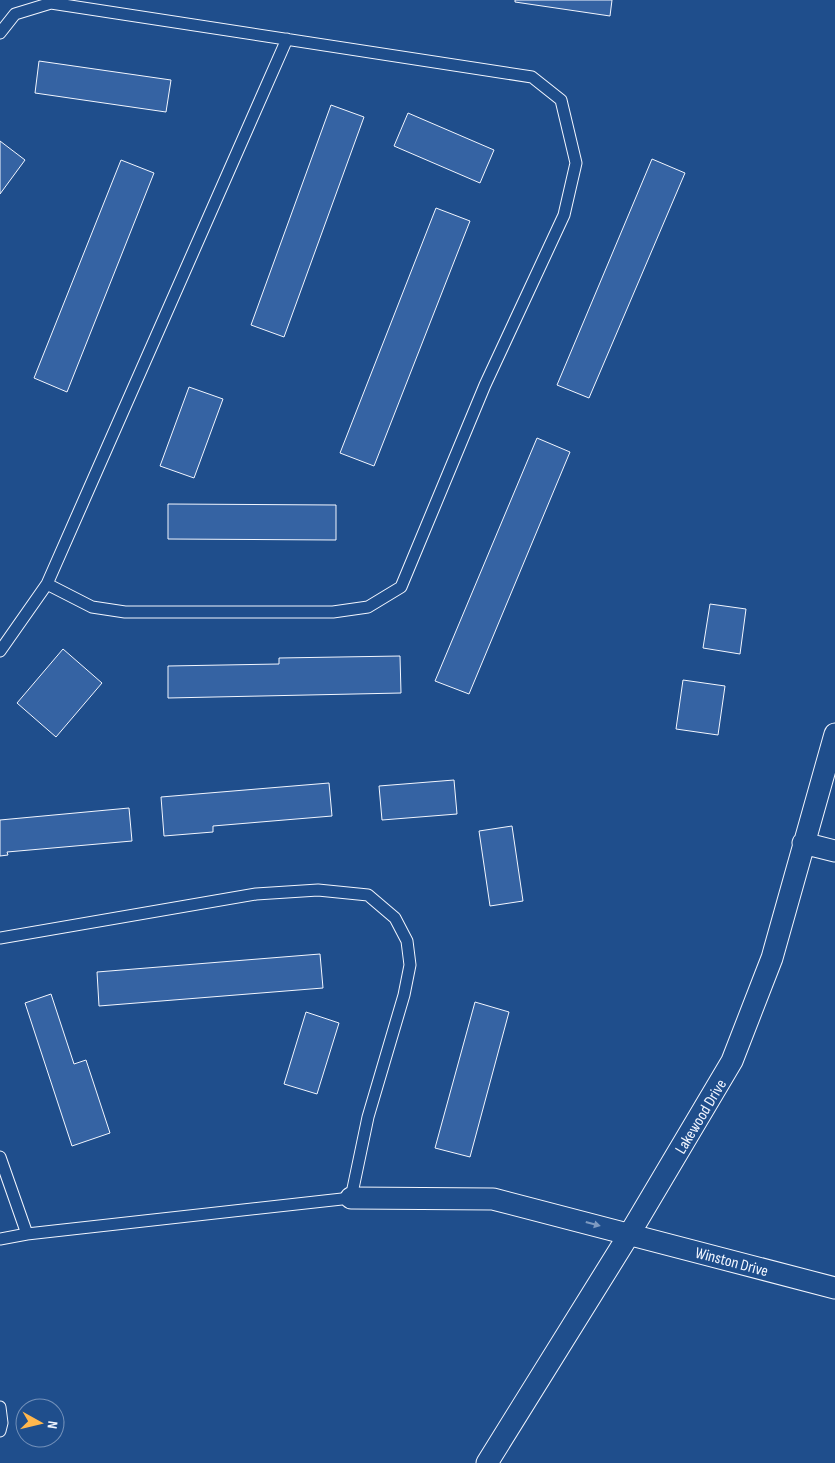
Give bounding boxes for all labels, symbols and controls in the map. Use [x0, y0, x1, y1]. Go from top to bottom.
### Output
street label: Lakewood Drive [672, 1076, 731, 1158]
one-way arrow [585, 1220, 600, 1228]
street label: Winston Drive [693, 1244, 770, 1281]
north arrow [15, 1398, 65, 1448]
text: N [43, 1420, 61, 1430]

